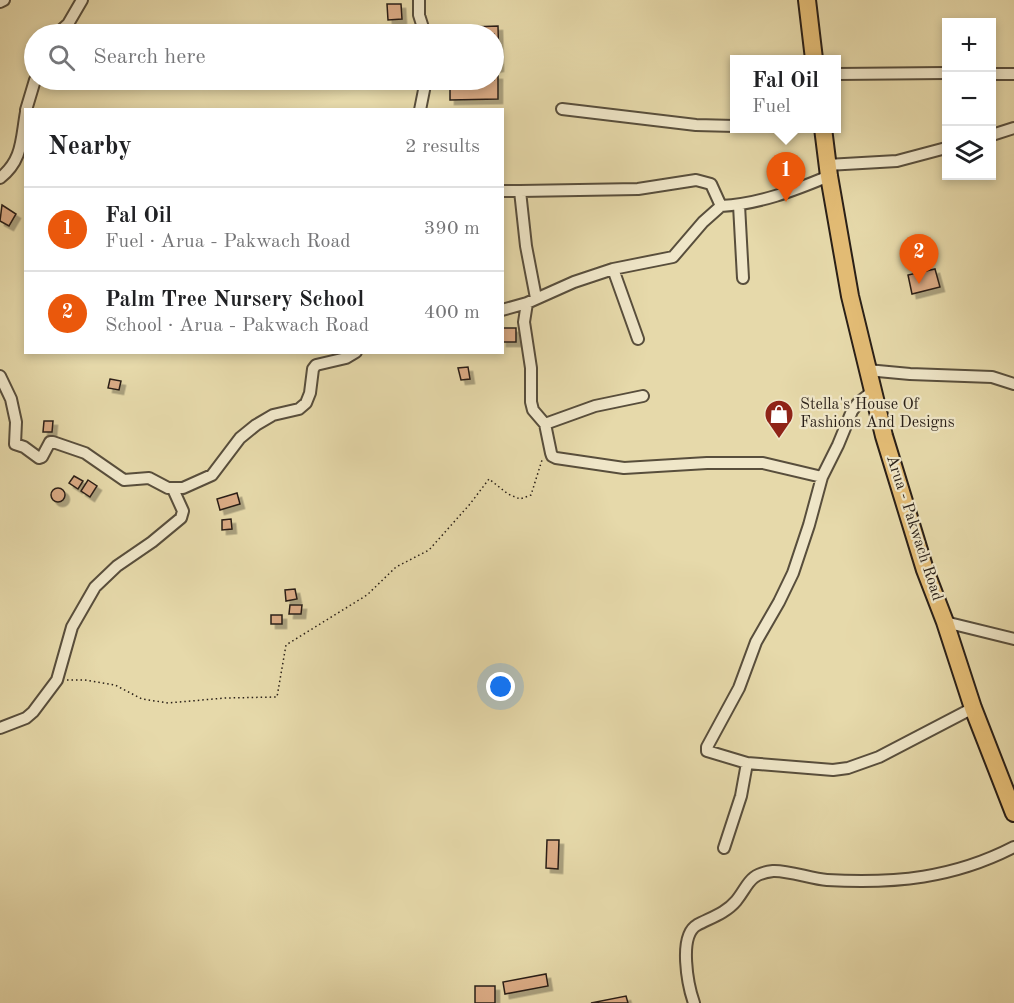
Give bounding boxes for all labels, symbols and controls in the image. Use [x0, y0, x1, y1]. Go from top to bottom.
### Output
map controls [942, 18, 996, 180]
button: + [942, 18, 996, 72]
search box [24, 24, 504, 90]
icon: search [45, 41, 78, 74]
text: Search here [93, 46, 206, 68]
popup [730, 55, 841, 133]
text: Fal Oil [752, 70, 819, 92]
button: − [942, 72, 996, 126]
text: Fuel [752, 97, 791, 117]
button: layers [942, 126, 996, 180]
text: Nearby [48, 134, 132, 160]
text: 2 results [405, 137, 480, 157]
pin: 1 [766, 152, 806, 202]
text: Fal Oil [105, 205, 172, 227]
text: 1 [62, 219, 73, 239]
text: 390 m [424, 219, 480, 239]
text: Fuel · Arua - Pakwach Road [105, 232, 351, 252]
pin: 2 [900, 234, 938, 284]
text: Palm Tree Nursery School [105, 289, 364, 311]
text: 2 [62, 303, 73, 323]
text: 400 m [424, 303, 480, 323]
text: School · Arua - Pakwach Road [105, 316, 369, 336]
place label: Stella's House Of Fashions And Designs [800, 397, 955, 431]
shop icon: Stella's House Of Fashions And Designs [763, 398, 795, 440]
street label: Arua - Pakwach Road [883, 453, 945, 603]
your location [486, 672, 515, 701]

